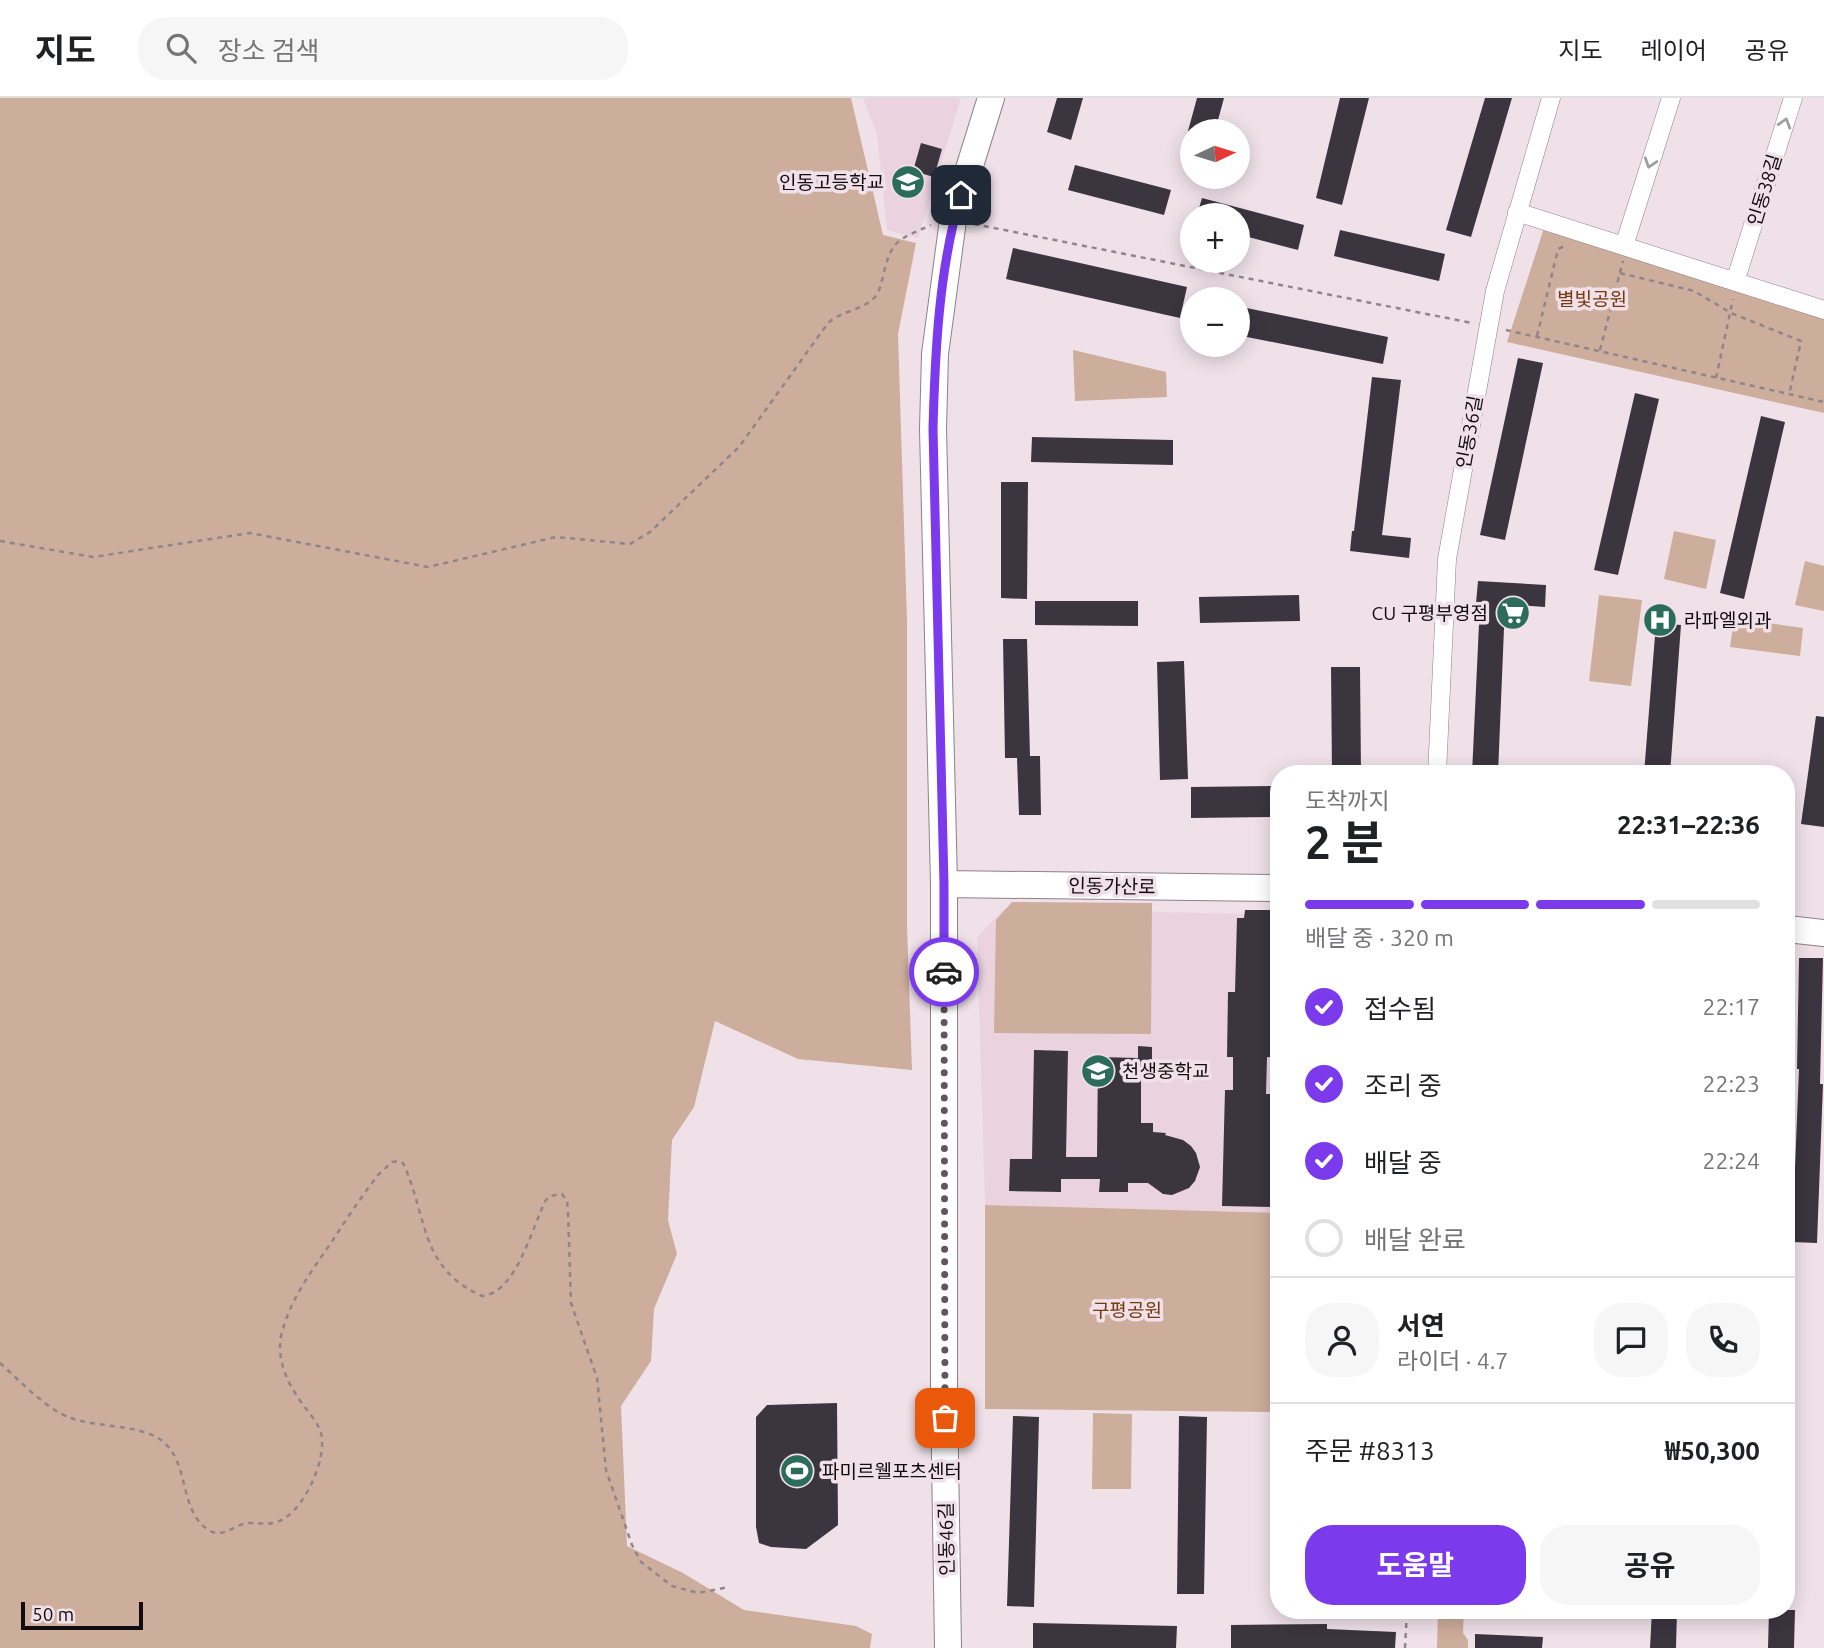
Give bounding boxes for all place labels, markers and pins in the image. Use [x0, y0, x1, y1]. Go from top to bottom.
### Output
school or university icon: 인동고등학교 [889, 163, 927, 201]
pin [931, 165, 991, 225]
place label: 인동고등학교 [779, 171, 884, 193]
supermarket icon: CU 구평부영점 [1494, 594, 1532, 632]
hospital icon: 라파엘외과 [1641, 601, 1679, 639]
place label: CU 구평부영점 [1372, 602, 1488, 624]
place label: 라파엘외과 [1684, 609, 1771, 631]
school or university icon: 천생중학교 [1079, 1052, 1117, 1090]
place label: 천생중학교 [1122, 1060, 1209, 1082]
pin [915, 1388, 975, 1448]
sports icon: 파미르웰포츠센터 [778, 1452, 816, 1490]
place label: 파미르웰포츠센터 [822, 1460, 962, 1482]

